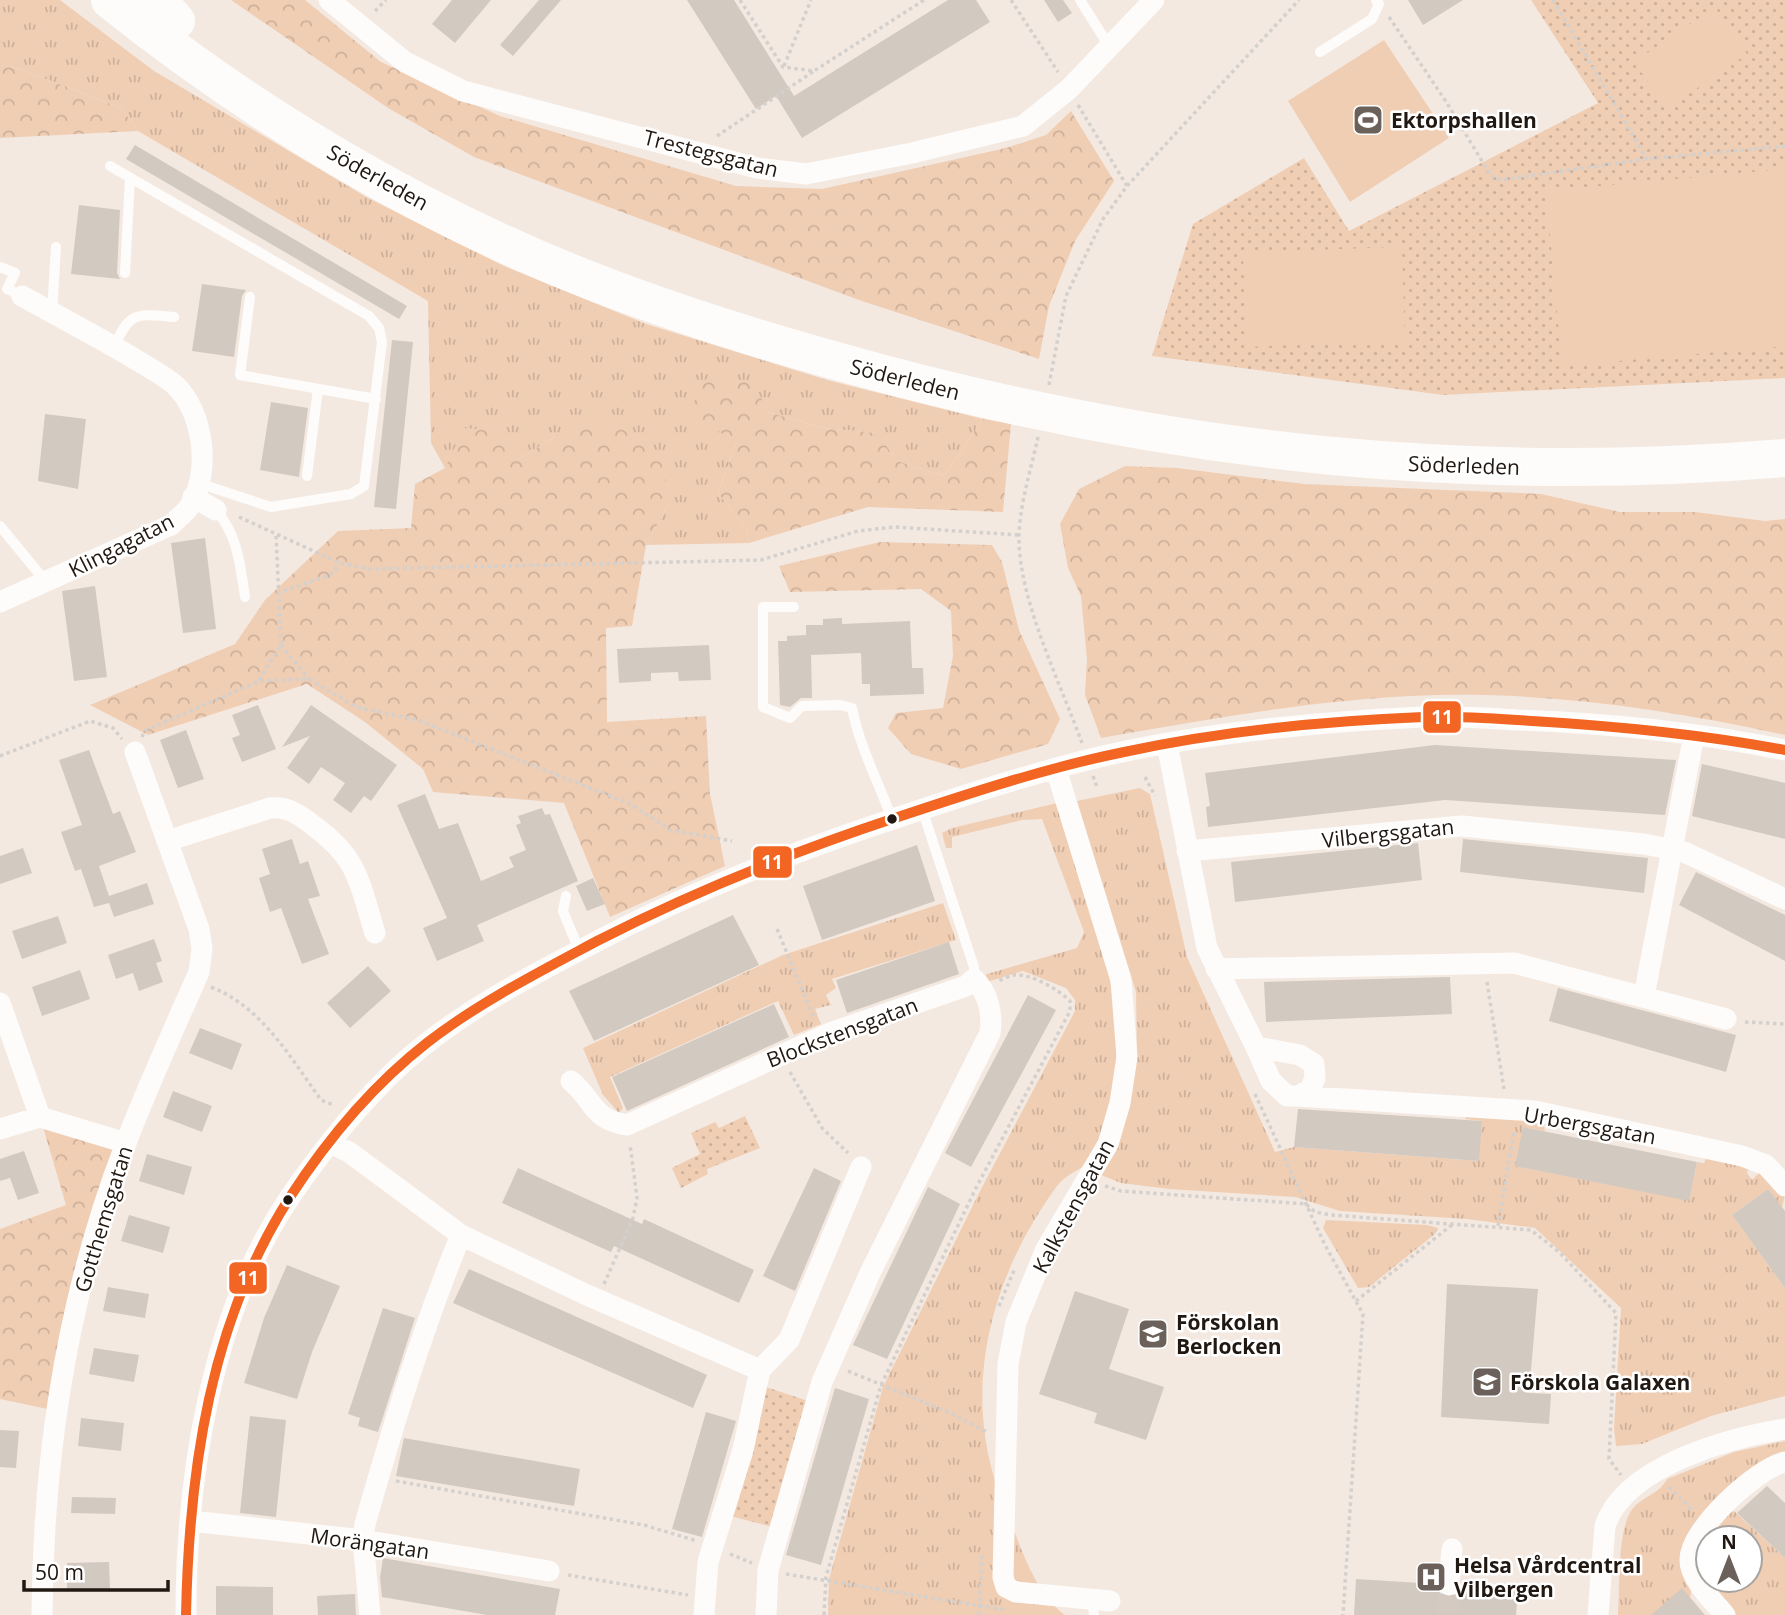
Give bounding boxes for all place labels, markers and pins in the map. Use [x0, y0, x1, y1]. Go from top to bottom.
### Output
sports icon: Ektorpshallen [1351, 103, 1385, 137]
place label: Ektorpshallen [1391, 106, 1537, 134]
unlabelled marker [885, 812, 899, 826]
unlabelled marker [281, 1193, 295, 1207]
place label: Förskolan Berlocken [1176, 1308, 1282, 1360]
school or university icon: Förskolan Berlocken [1136, 1317, 1170, 1351]
school or university icon: Förskola Galaxen [1470, 1365, 1504, 1399]
place label: Förskola Galaxen [1510, 1368, 1690, 1396]
place label: Helsa Vårdcentral Vilbergen [1454, 1551, 1641, 1603]
hospital icon: Helsa Vårdcentral Vilbergen [1414, 1560, 1448, 1594]

